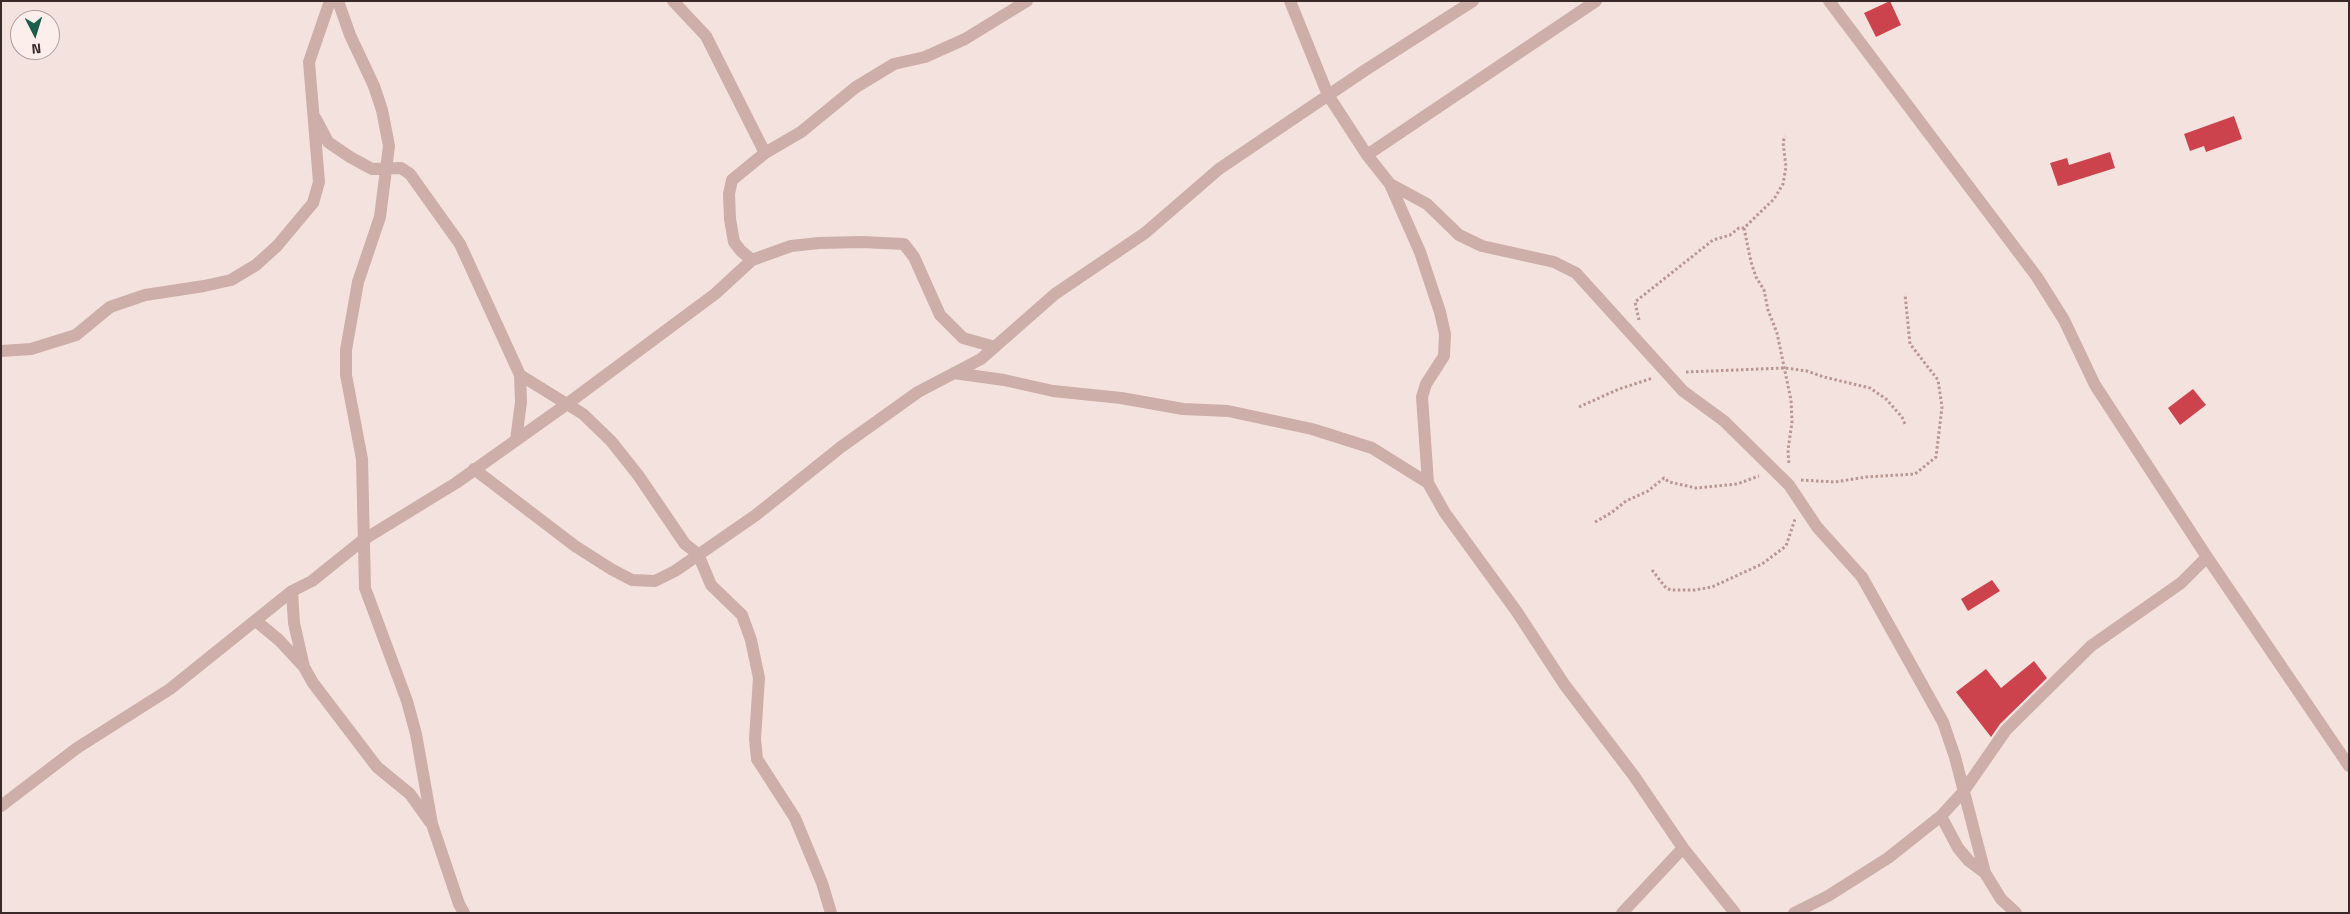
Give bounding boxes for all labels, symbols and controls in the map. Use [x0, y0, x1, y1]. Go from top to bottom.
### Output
north arrow [10, 10, 60, 60]
text: N [31, 39, 42, 60]

